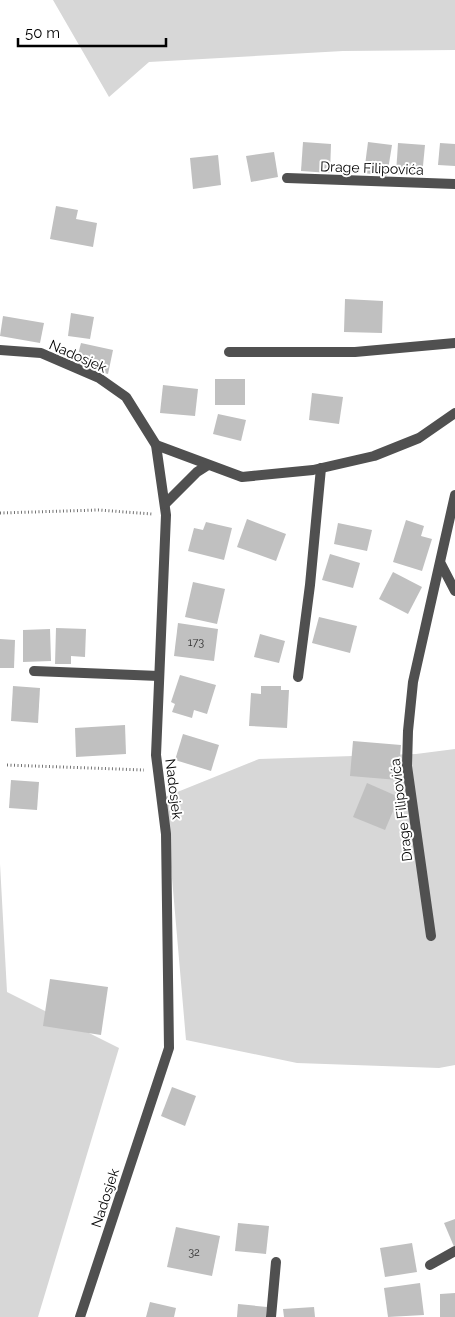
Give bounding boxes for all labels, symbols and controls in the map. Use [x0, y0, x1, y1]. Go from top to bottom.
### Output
scale bar [18, 15, 165, 47]
text: 50 m [25, 24, 60, 42]
street label: Drage Filipovića [320, 158, 424, 178]
street label: Nadosjek [47, 336, 110, 376]
house number: 173 [188, 636, 204, 649]
street label: Nadosjek [162, 758, 186, 821]
street label: Drage Filipovića [387, 758, 415, 862]
street label: Nadosjek [88, 1166, 122, 1229]
house number: 32 [188, 1246, 200, 1259]

